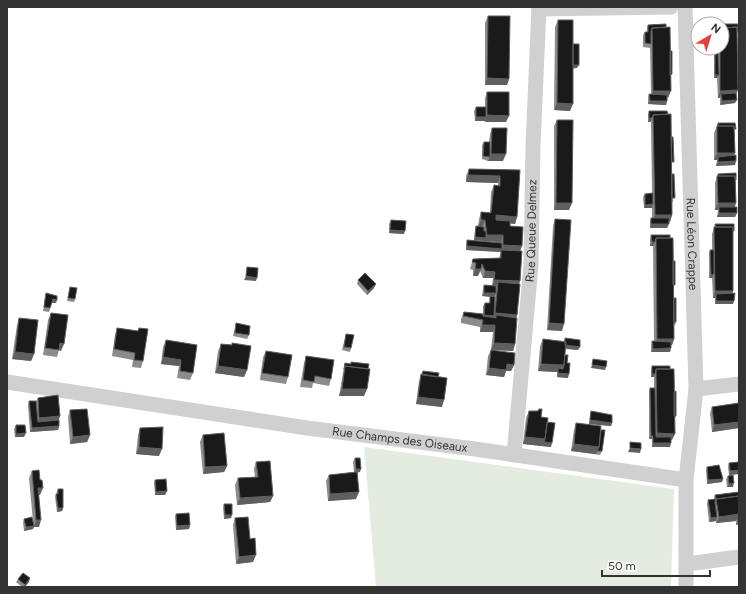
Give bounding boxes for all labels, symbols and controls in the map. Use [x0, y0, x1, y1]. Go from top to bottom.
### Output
north arrow [690, 16, 730, 56]
text: N [708, 21, 723, 36]
street label: Rue Queue Delmez [522, 179, 539, 283]
street label: Rue Léon Crappe [683, 197, 700, 291]
street label: Rue Champs des Oiseaux [331, 424, 468, 455]
scale bar [602, 552, 710, 578]
text: 50 m [608, 559, 636, 573]

